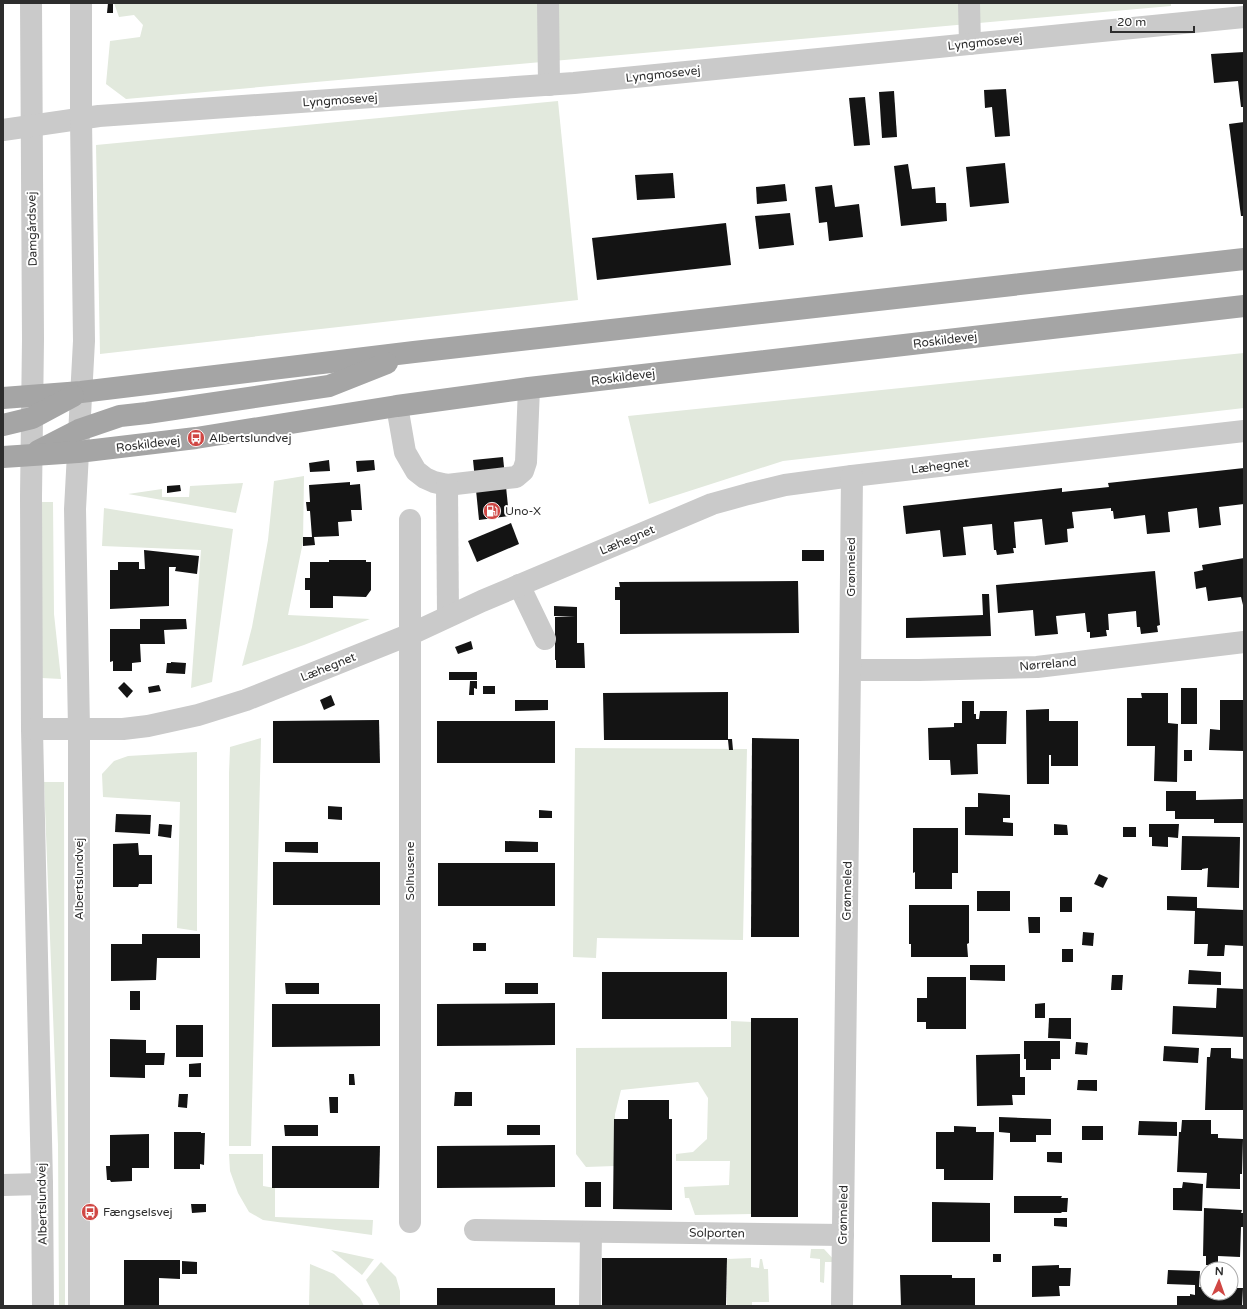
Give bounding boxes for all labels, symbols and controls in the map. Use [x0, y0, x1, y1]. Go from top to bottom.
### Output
scale bar [1111, 8, 1194, 34]
text: 20 m [1117, 15, 1146, 29]
street label: Lyngmosevej [947, 31, 1023, 53]
street label: Lyngmosevej [625, 63, 701, 85]
street label: Lyngmosevej [302, 90, 378, 110]
street label: Damgårdsvej [24, 191, 40, 267]
street label: Roskildevej [912, 329, 978, 351]
street label: Roskildevej [590, 366, 656, 388]
bus stop icon: Albertslundvej [186, 428, 206, 448]
place label: Albertslundvej [209, 431, 291, 445]
street label: Roskildevej [115, 433, 181, 455]
street label: Læhegnet [910, 455, 970, 476]
fuel station icon: Uno-X [482, 501, 502, 521]
place label: Uno-X [505, 504, 541, 518]
street label: Læhegnet [597, 522, 657, 558]
street label: Grønneled [844, 537, 858, 597]
street label: Læhegnet [298, 649, 358, 684]
street label: Nørreland [1019, 655, 1077, 673]
street label: Albertslundvej [72, 838, 86, 920]
street label: Solhusene [403, 841, 417, 900]
street label: Grønneled [839, 861, 855, 921]
street label: Albertslundvej [34, 1163, 50, 1245]
street label: Grønneled [835, 1185, 851, 1245]
bus stop icon: Fængselsvej [80, 1202, 100, 1222]
place label: Fængselsvej [103, 1205, 173, 1219]
street label: Solporten [689, 1226, 745, 1240]
north arrow [1199, 1261, 1239, 1301]
text: N [1215, 1265, 1224, 1278]

